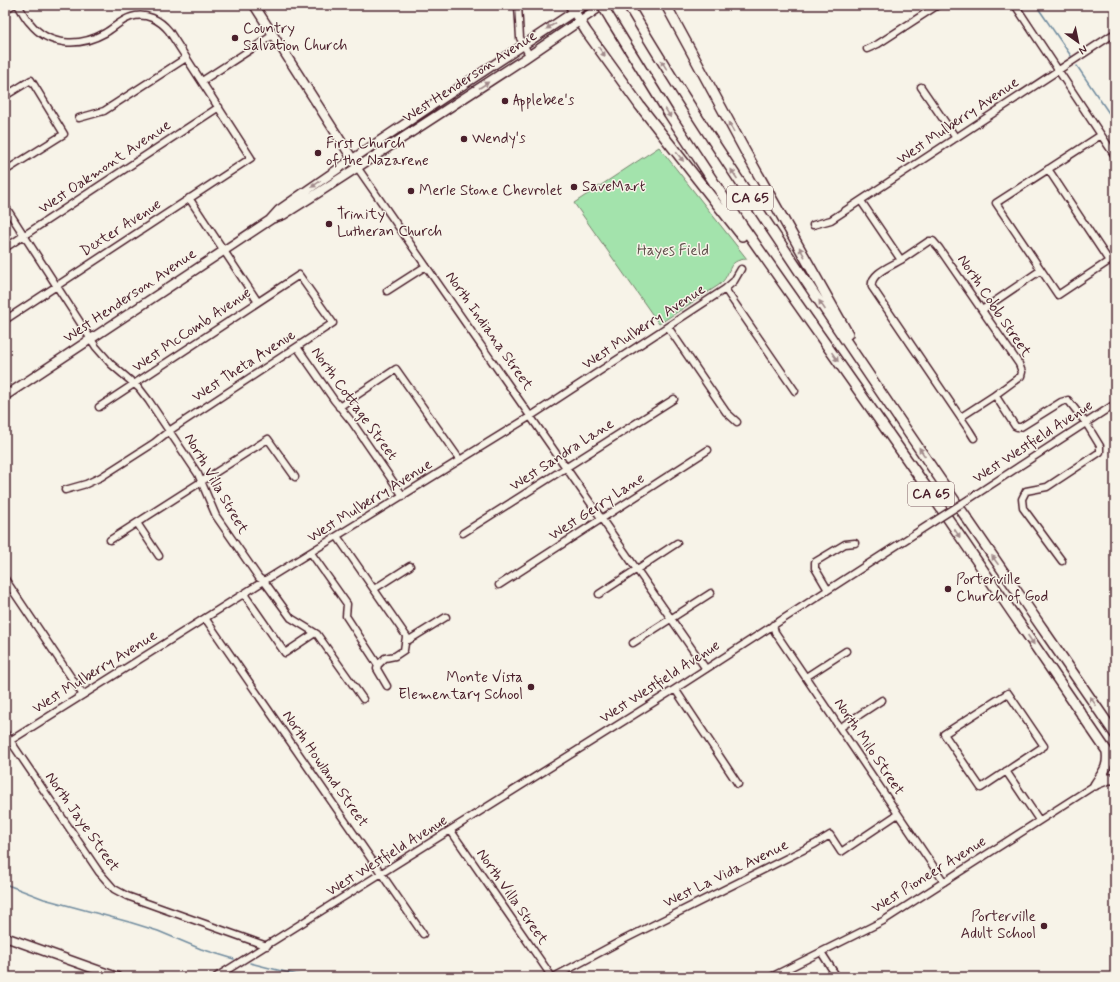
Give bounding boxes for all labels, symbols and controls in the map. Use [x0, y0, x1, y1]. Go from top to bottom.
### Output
place label: Country Salvation Church [243, 19, 348, 56]
one-way arrow [546, 22, 556, 30]
north arrow [1058, 22, 1098, 62]
street label: West Henderson Avenue [399, 26, 541, 128]
marker: Country Salvation Church [230, 33, 240, 43]
text: N [1076, 42, 1090, 57]
one-way arrow [598, 47, 606, 57]
one-way arrow [660, 60, 668, 70]
street label: West Mulberry Avenue [893, 73, 1023, 169]
one-way arrow [479, 81, 489, 89]
place label: Applebee's [513, 91, 575, 112]
marker: Applebee's [500, 96, 510, 106]
one-way arrow [664, 107, 671, 119]
street label: West Oakmont Avenue [35, 115, 175, 219]
one-way arrow [728, 121, 735, 133]
place label: Wendy's [472, 129, 526, 149]
place label: First Church of the Nazarene [326, 134, 429, 171]
marker: Wendy's [459, 134, 469, 144]
marker: First Church of the Nazarene [313, 148, 323, 158]
one-way arrow [675, 151, 684, 162]
one-way arrow [731, 168, 738, 180]
place label: SaveMart [582, 177, 646, 197]
one-way arrow [310, 180, 321, 188]
place label: Merle Stone Chevrolet [419, 181, 562, 201]
marker: SaveMart [569, 182, 579, 192]
marker: Merle Stone Chevrolet [406, 186, 416, 196]
road number: CA 65 [727, 186, 773, 210]
street label: Dexter Avenue [77, 194, 165, 262]
place label: Trinity Lutheran Church [337, 205, 442, 242]
marker: Trinity Lutheran Church [324, 219, 334, 229]
park label: Hayes Field [637, 241, 709, 261]
street label: West Henderson Avenue [60, 244, 200, 348]
one-way arrow [799, 246, 806, 258]
street label: North Cobb Street [952, 251, 1036, 361]
street label: North Indiana Street [440, 268, 538, 395]
street label: West Mulberry Avenue [578, 280, 710, 374]
street label: West McComb Avenue [129, 283, 255, 377]
one-way arrow [818, 300, 826, 311]
street label: West Theta Avenue [188, 325, 300, 407]
street label: North Cottage Street [306, 343, 402, 465]
one-way arrow [831, 352, 839, 362]
street label: West Westfield Avenue [969, 395, 1097, 488]
street label: West Sandra Lane [506, 414, 618, 496]
street label: North Villa Street [179, 430, 253, 538]
one-way arrow [918, 447, 926, 458]
street label: West Mulberry Avenue [304, 455, 436, 547]
street label: West Gerry Lane [545, 468, 649, 545]
road number: CA 65 [908, 482, 954, 506]
one-way arrow [953, 527, 961, 538]
one-way arrow [991, 554, 999, 565]
place label: Porterville Church of God [956, 570, 1048, 607]
marker: Porterville Church of God [943, 584, 953, 594]
street label: West Mulberry Avenue [29, 626, 161, 718]
street label: West Westfield Avenue [596, 635, 724, 728]
one-way arrow [1027, 635, 1035, 645]
place label: Monte Vista Elementary School [398, 668, 523, 705]
marker: Monte Vista Elementary School [526, 682, 536, 692]
street label: North Milo Street [829, 695, 909, 799]
one-way arrow [1089, 696, 1097, 707]
street label: North Howland Street [277, 707, 373, 831]
street label: North Jaye Street [40, 768, 124, 876]
street label: West Westfield Avenue [323, 810, 452, 901]
street label: West Pioneer Avenue [868, 832, 990, 918]
street label: West La Vida Avenue [660, 835, 792, 913]
street label: North Villa Street [471, 845, 553, 949]
place label: Porterville Adult School [960, 907, 1036, 944]
marker: Porterville Adult School [1039, 921, 1049, 931]

